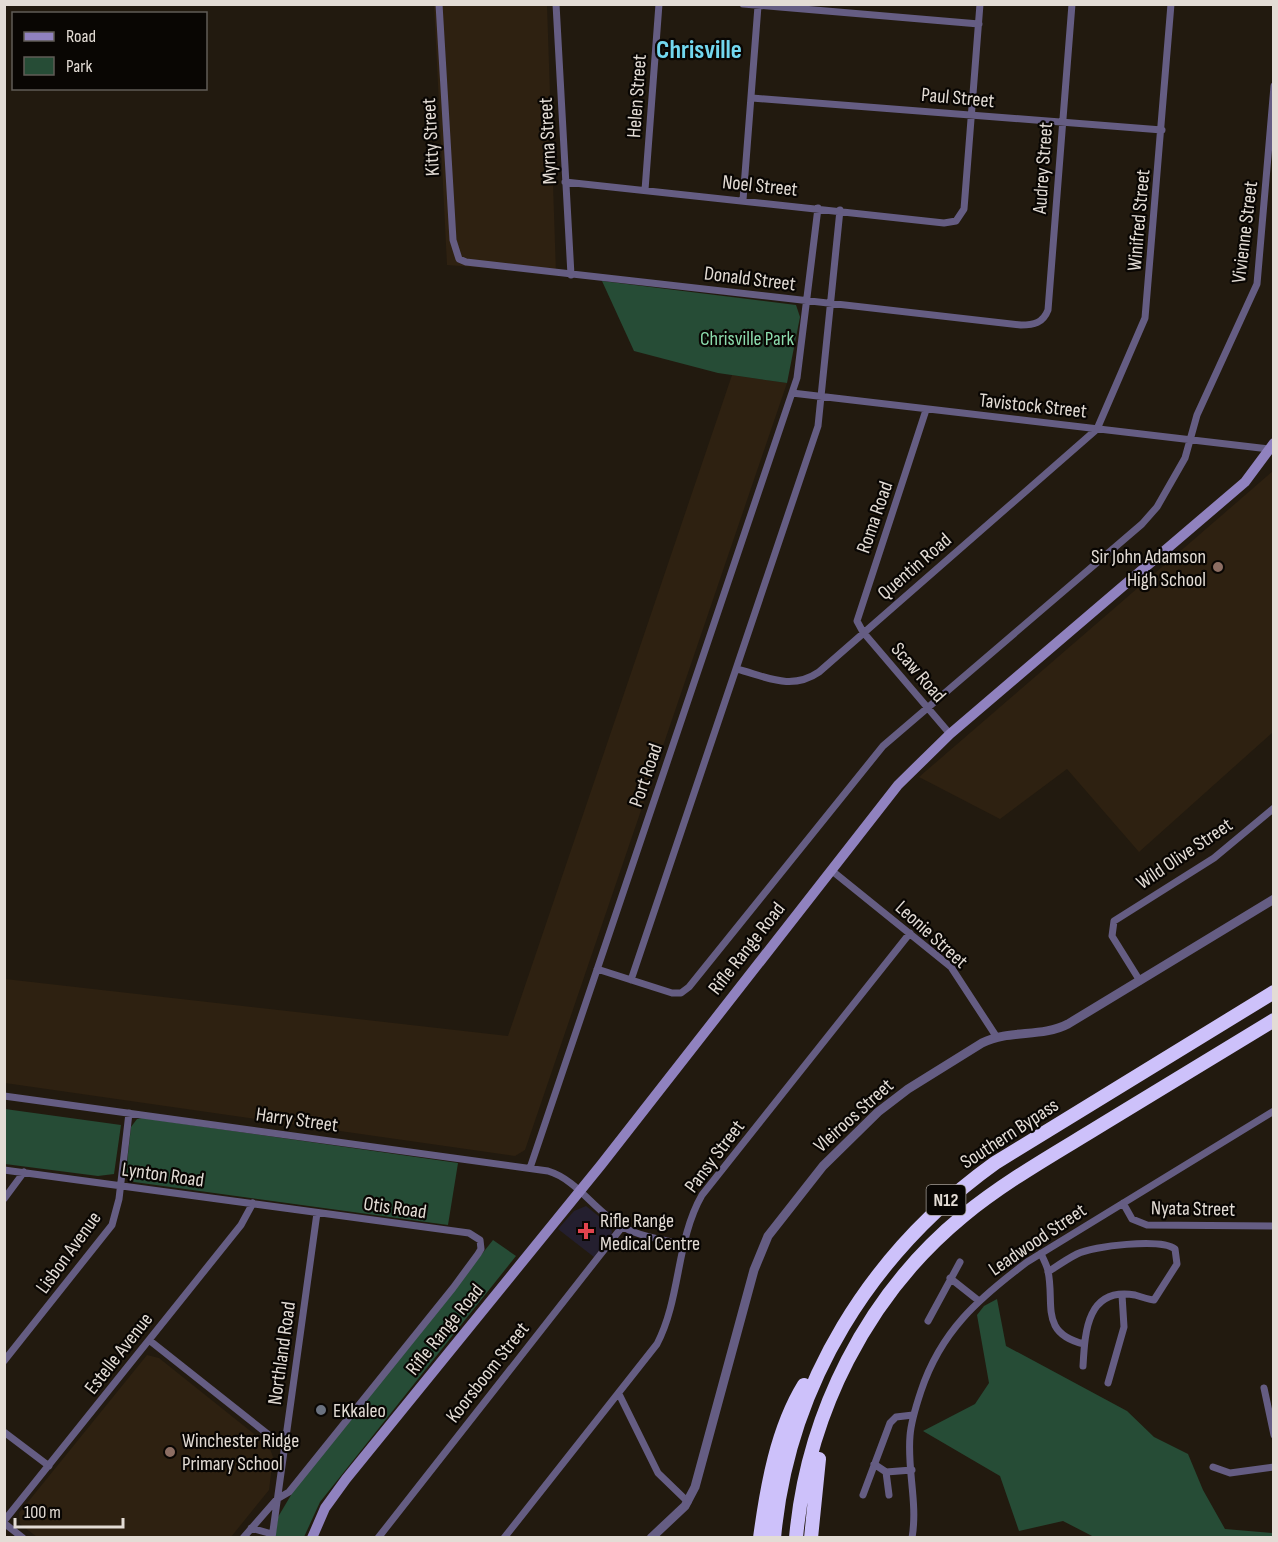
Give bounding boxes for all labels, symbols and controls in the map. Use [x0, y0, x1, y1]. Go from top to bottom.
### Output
legend [12, 12, 207, 90]
text: Road [66, 26, 96, 47]
district label: Chrisville [656, 35, 742, 66]
street label: Helen Street [622, 53, 652, 139]
text: Park [66, 56, 92, 77]
street label: Paul Street [920, 83, 995, 113]
street label: Kitty Street [417, 97, 445, 177]
street label: Myrna Street [534, 97, 562, 185]
street label: Audrey Street [1028, 122, 1058, 216]
street label: Winifred Street [1123, 168, 1155, 272]
street label: Noel Street [721, 170, 799, 202]
street label: Vivienne Street [1227, 180, 1263, 285]
street label: Donald Street [703, 261, 797, 296]
park label: Chrisville Park [700, 327, 794, 351]
street label: Tavistock Street [978, 388, 1088, 424]
street label: Roma Road [851, 478, 898, 556]
street label: Quentin Road [873, 528, 956, 605]
place label: Sir John Adamson High School [1091, 545, 1206, 592]
marker: Sir John Adamson High School [1211, 560, 1225, 574]
street label: Scaw Road [886, 638, 951, 708]
street label: Port Road [624, 741, 668, 810]
street label: Wild Olive Street [1132, 813, 1237, 895]
street label: Leonie Street [890, 896, 973, 974]
street label: Rifle Range Road [703, 898, 790, 1000]
street label: Vleiroos Street [809, 1074, 899, 1158]
street label: Southern Bypass [956, 1093, 1063, 1174]
street label: Harry Street [254, 1102, 339, 1138]
street label: Pansy Street [680, 1116, 750, 1198]
street label: Lynton Road [120, 1157, 205, 1193]
road number: N12 [926, 1185, 966, 1215]
street label: Otis Road [362, 1192, 428, 1224]
street label: Nyata Street [1151, 1196, 1235, 1222]
street label: Leadwood Street [984, 1198, 1091, 1281]
street label: Lisbon Avenue [31, 1207, 107, 1298]
place label: Rifle Range Medical Centre [600, 1209, 700, 1256]
marker: Rifle Range Medical Centre [577, 1222, 595, 1240]
street label: Rifle Range Road [401, 1279, 489, 1380]
street label: Northland Road [263, 1300, 301, 1406]
street label: Estelle Avenue [79, 1308, 158, 1399]
street label: Koorsboom Street [441, 1318, 535, 1428]
place label: EKkaleo [333, 1399, 386, 1423]
marker: EKkaleo [314, 1403, 328, 1417]
place label: Winchester Ridge Primary School [182, 1429, 299, 1476]
marker: Winchester Ridge Primary School [163, 1445, 177, 1459]
scale bar [15, 1491, 123, 1529]
text: 100 m [24, 1502, 61, 1523]

